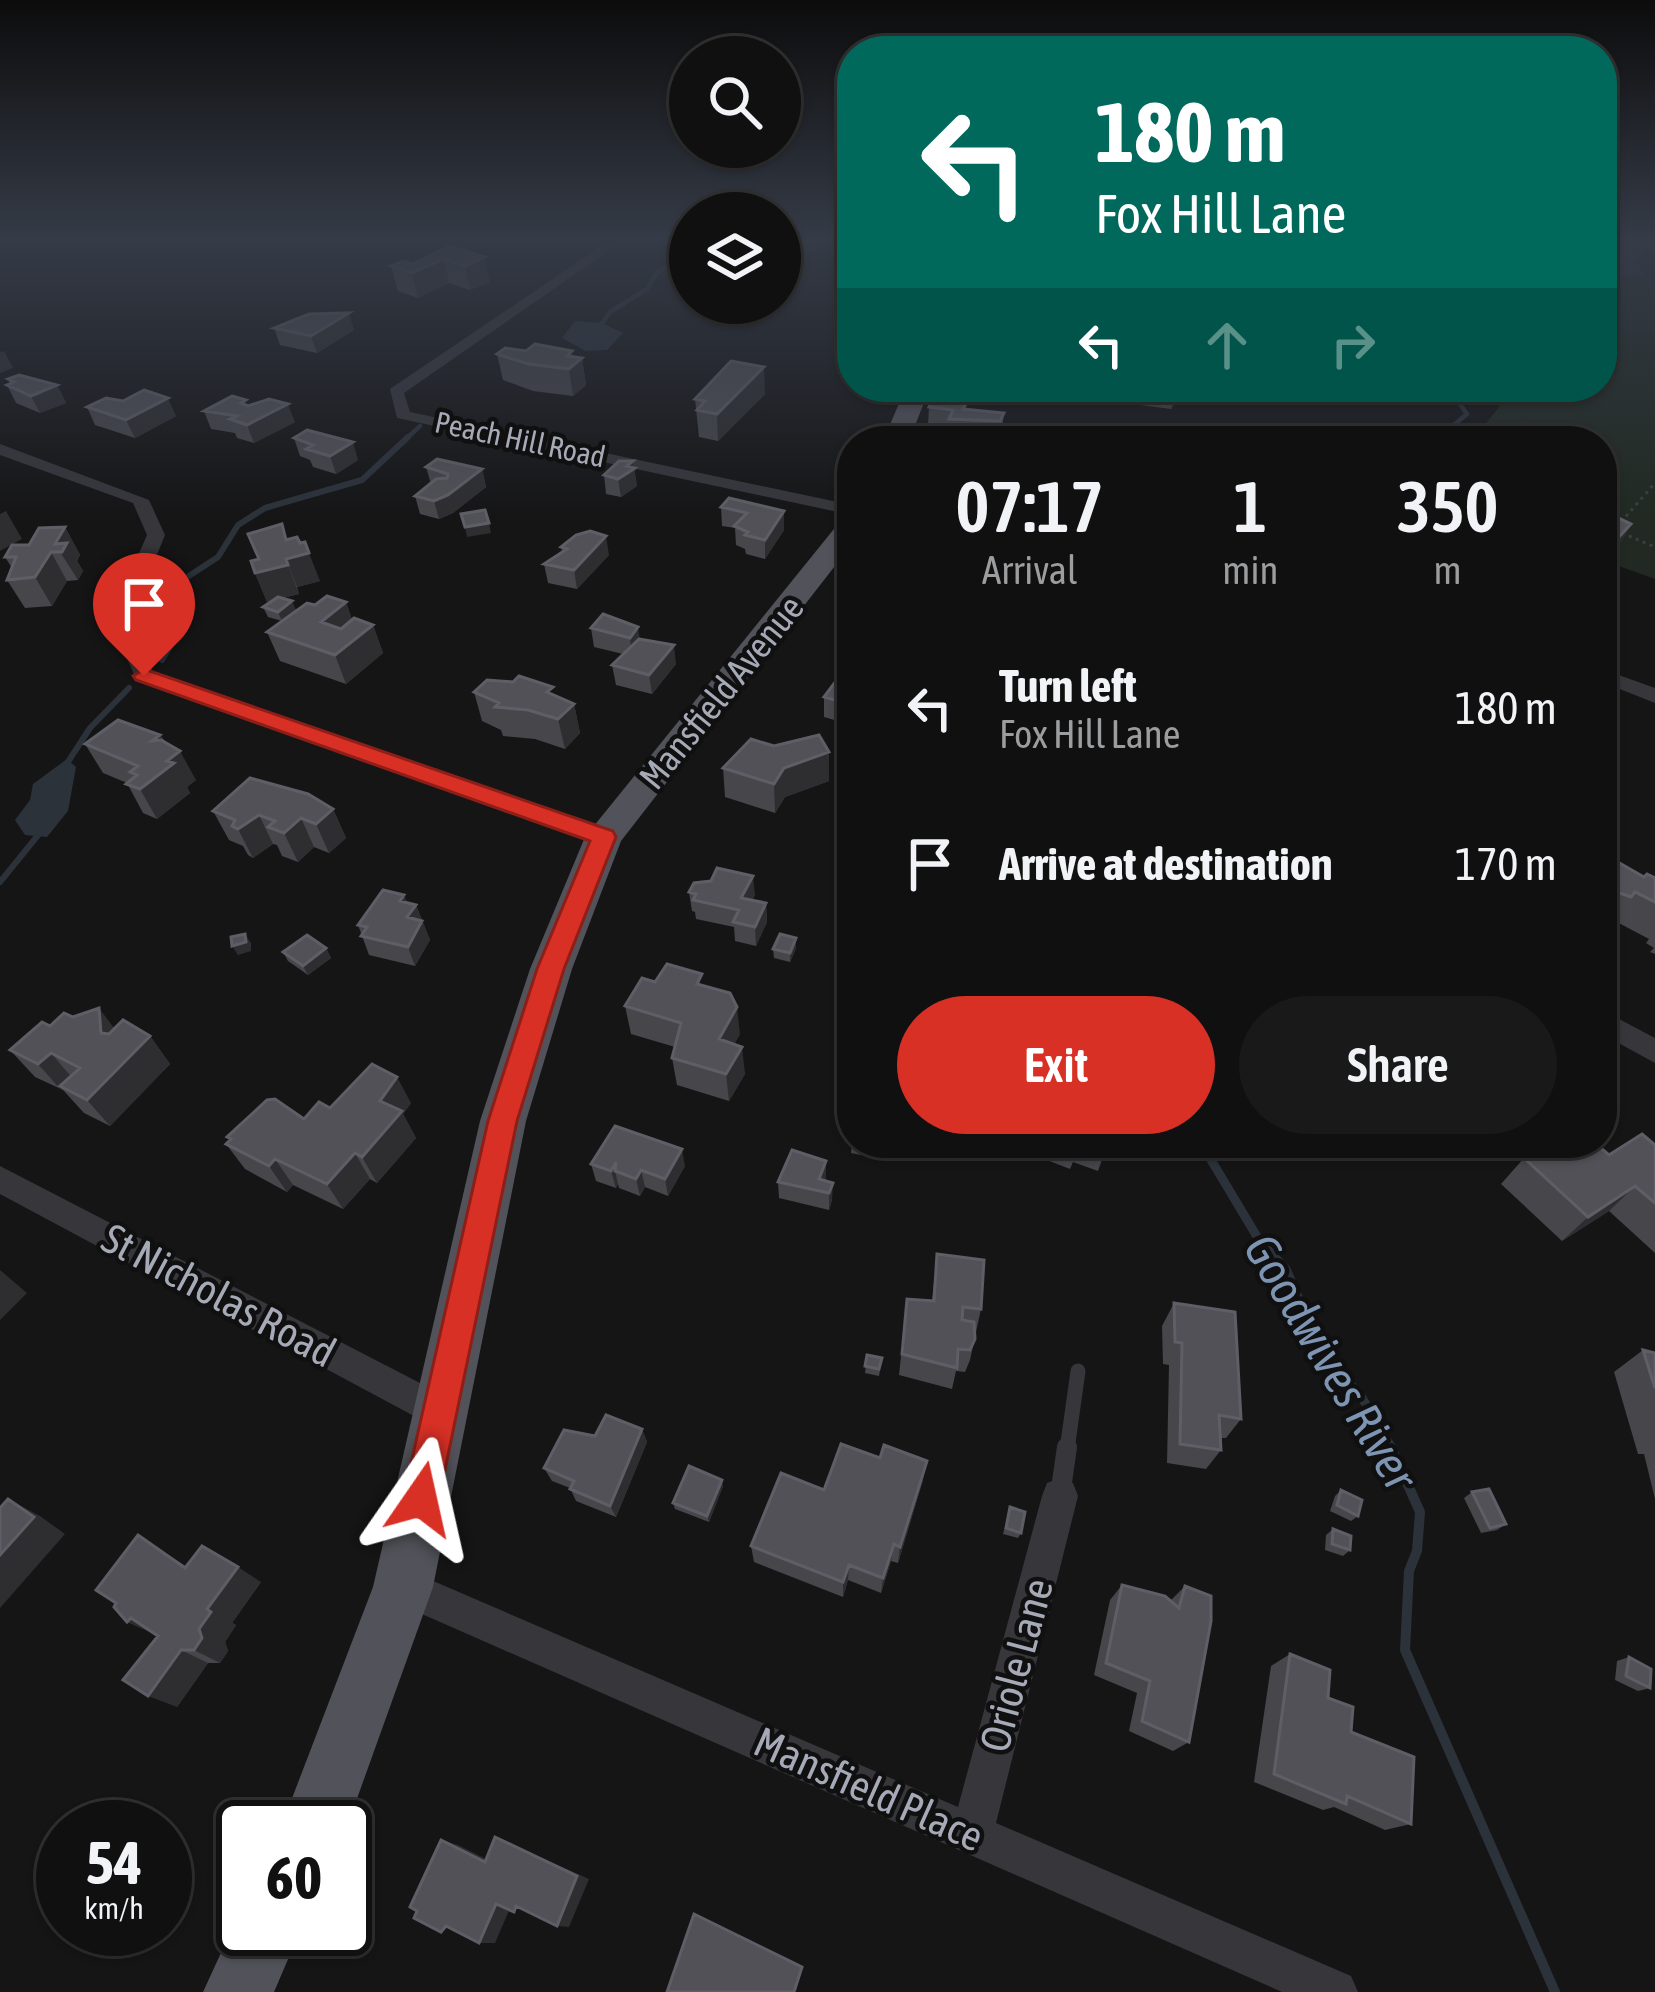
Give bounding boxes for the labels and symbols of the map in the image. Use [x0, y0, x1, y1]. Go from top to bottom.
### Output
street label: Peach Hill Road [432, 404, 609, 474]
pin [93, 553, 195, 676]
street label: Mansfield Avenue [630, 587, 812, 797]
street label: St Nicholas Road [94, 1213, 344, 1377]
water label: Goodwives River [1234, 1224, 1430, 1501]
position arrow [358, 1436, 484, 1562]
street label: Oriole Lane [970, 1573, 1062, 1757]
street label: Mansfield Place [747, 1717, 991, 1861]
speed limit sign: 60 [216, 1800, 372, 1956]

